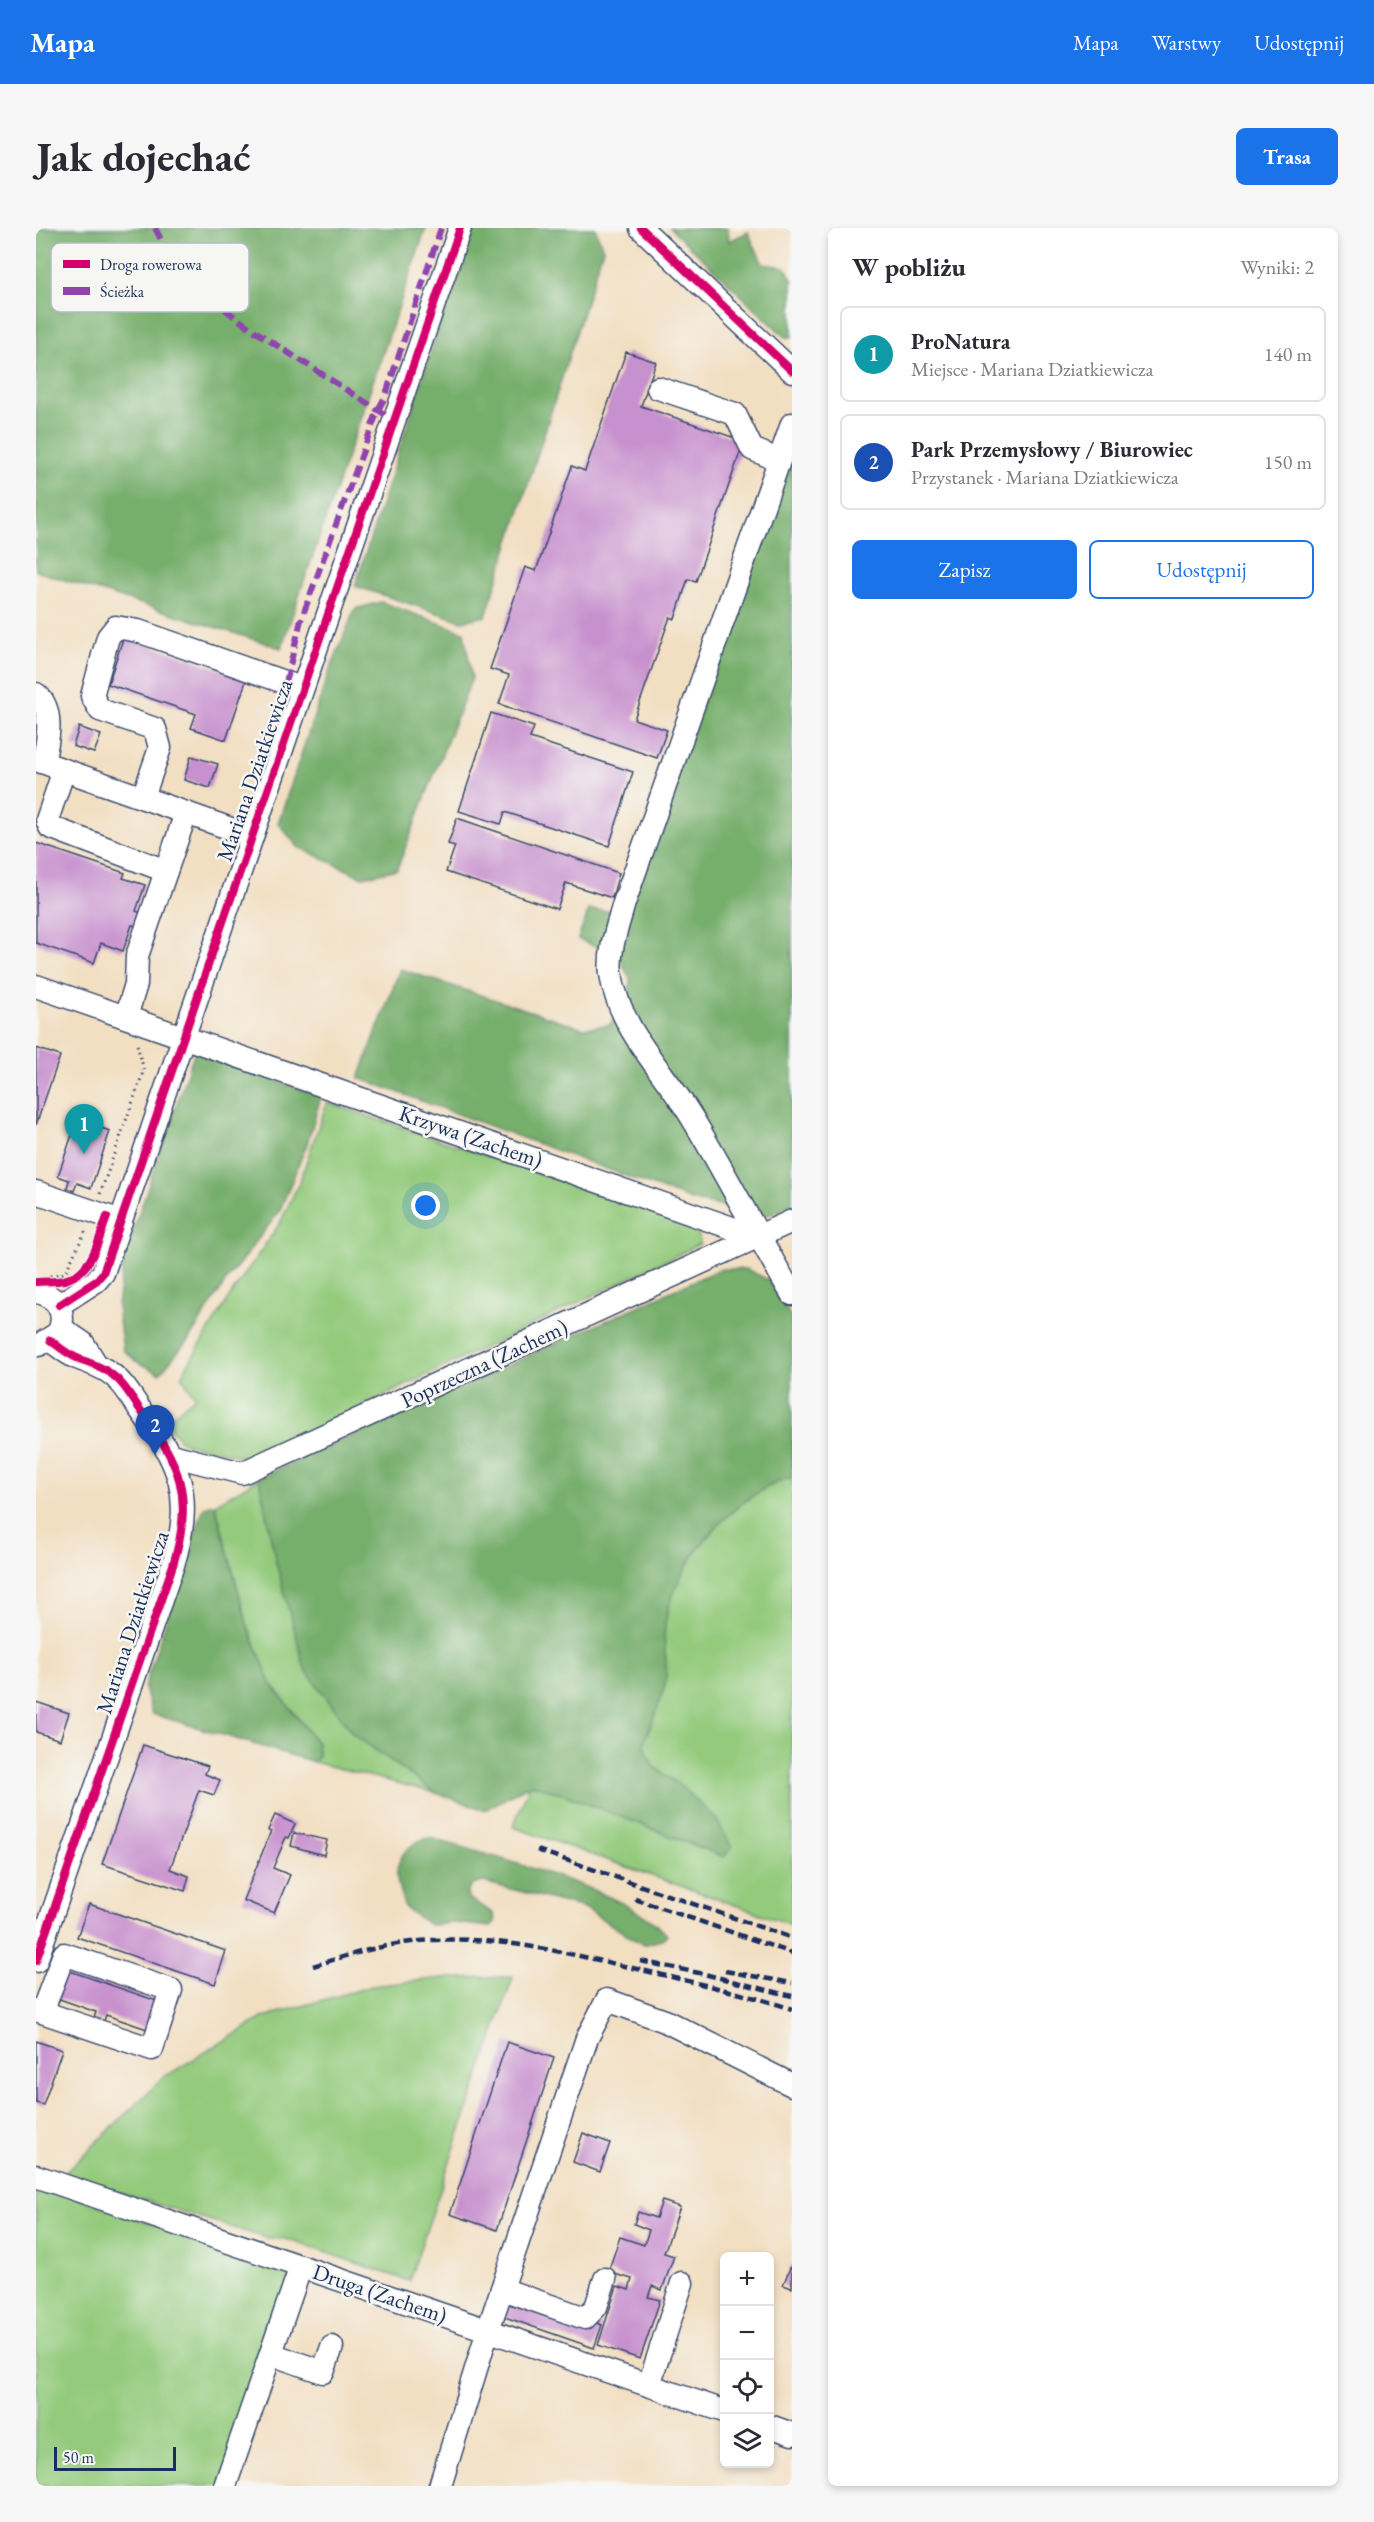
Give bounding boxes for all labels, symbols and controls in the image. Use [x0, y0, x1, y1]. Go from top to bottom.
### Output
text: Mapa [30, 24, 95, 60]
text: Mapa [1073, 29, 1119, 56]
text: Warstwy [1152, 29, 1221, 56]
text: Udostępnij [1254, 29, 1344, 56]
button: Trasa [1236, 128, 1338, 185]
text: Jak dojechać [36, 129, 250, 184]
legend [51, 243, 249, 312]
text: W pobliżu [852, 250, 966, 284]
text: Droga rowerowa [100, 254, 202, 275]
text: Wyniki: 2 [1241, 254, 1314, 280]
text: Ścieżka [100, 281, 145, 302]
text: ProNatura [911, 327, 1010, 356]
text: 1 [868, 341, 879, 367]
text: 140 m [1264, 341, 1312, 367]
text: Miejsce · Mariana Dziatkiewicza [911, 356, 1154, 382]
text: Park Przemysłowy / Biurowiec [911, 435, 1193, 464]
text: 2 [868, 449, 879, 475]
text: 150 m [1264, 449, 1312, 475]
text: Przystanek · Mariana Dziatkiewicza [911, 464, 1179, 490]
button: Zapisz [852, 540, 1077, 599]
button: Udostępnij [1089, 540, 1314, 599]
street label: Mariana Dziatkiewicza [210, 675, 299, 865]
street label: Krzywa (Zachem) [395, 1098, 547, 1175]
pin: 1 [64, 1104, 104, 1154]
your location [411, 1191, 440, 1220]
street label: Poprzeczna (Zachem) [396, 1312, 572, 1415]
pin: 2 [136, 1406, 174, 1455]
street label: Mariana Dziatkiewicza [89, 1527, 176, 1717]
map controls [720, 2252, 774, 2468]
button: + [720, 2252, 774, 2306]
street label: Druga (Zachem) [309, 2257, 451, 2330]
button: − [720, 2306, 774, 2360]
button: locate [720, 2360, 774, 2414]
button: layers [720, 2414, 774, 2468]
scale bar [54, 2444, 176, 2472]
text: 50 m [63, 2447, 94, 2468]

